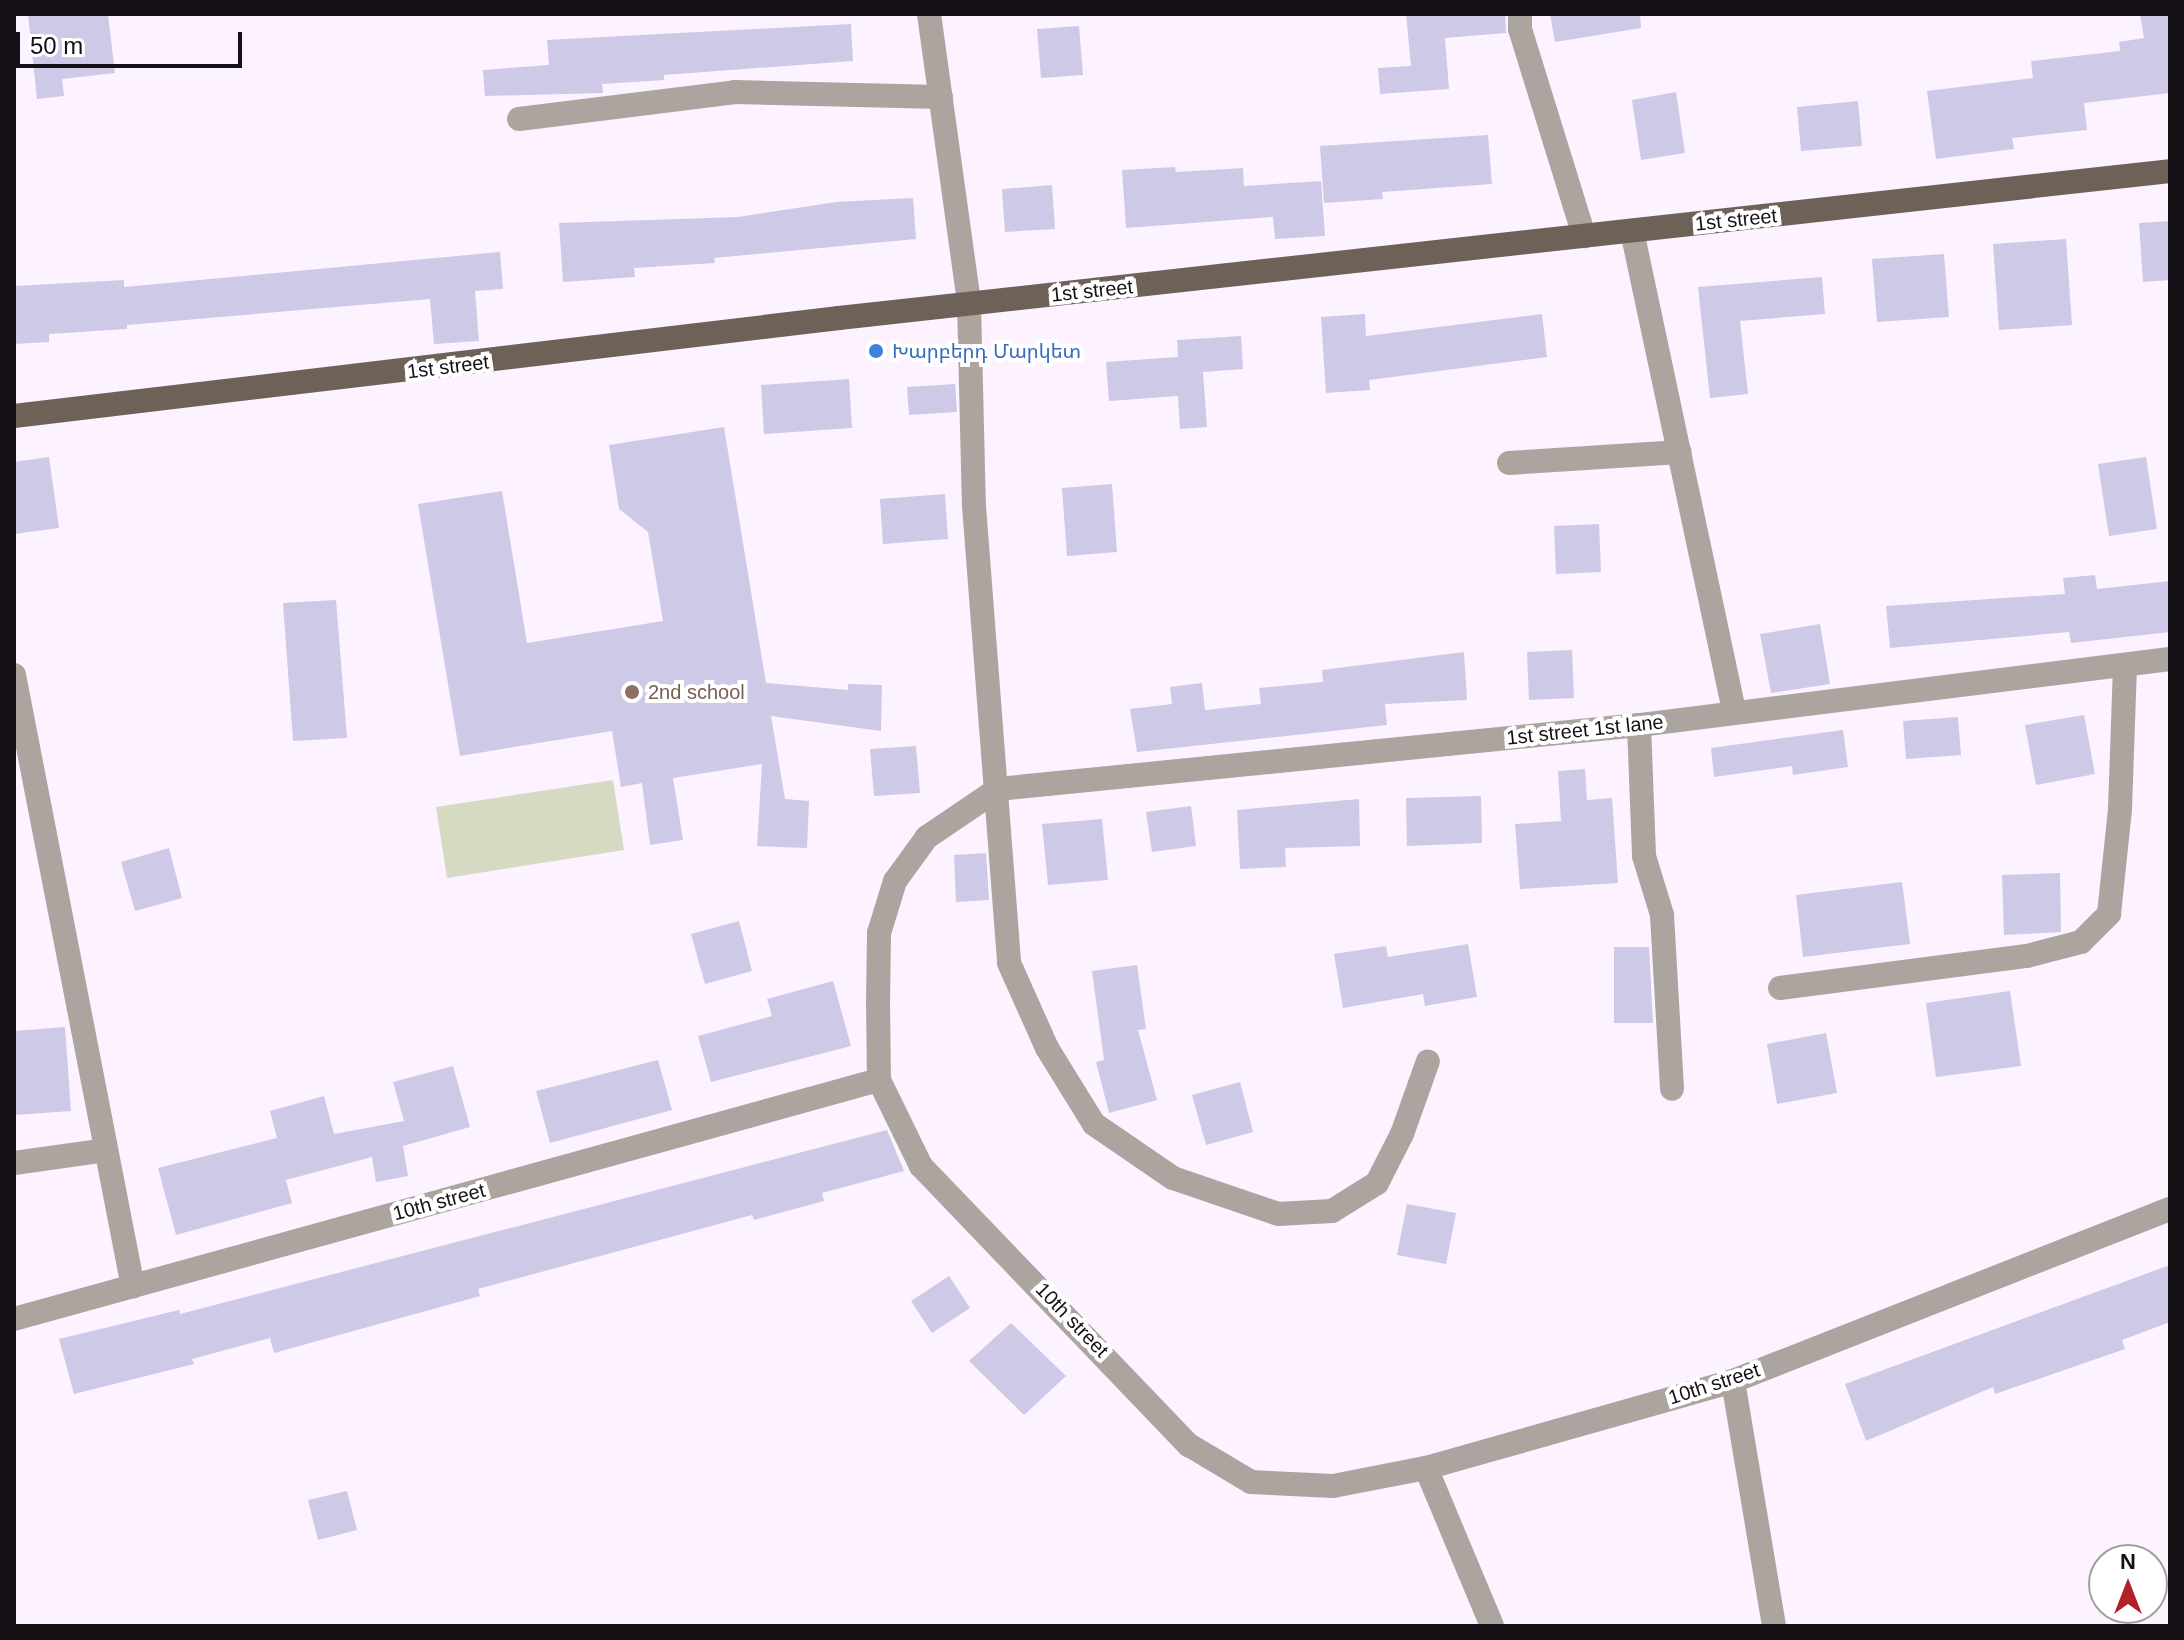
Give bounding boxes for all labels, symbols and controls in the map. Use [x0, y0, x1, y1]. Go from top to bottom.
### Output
scale bar [20, 16, 246, 66]
text: 50 m [30, 32, 83, 59]
street label: 1st street [1694, 204, 1778, 236]
street label: 1st street [1050, 275, 1134, 307]
place label: Խարբերդ Մարկետ [892, 339, 1081, 363]
marker: Խարբերդ Մարկետ [867, 342, 885, 360]
street label: 1st street [406, 350, 490, 384]
place label: 2nd school [648, 680, 745, 704]
marker: 2nd school [623, 683, 641, 701]
street label: 1st street 1st lane [1505, 710, 1665, 750]
street label: 10th street [390, 1178, 488, 1226]
street label: 10th street [1031, 1278, 1113, 1362]
street label: 10th street [1665, 1358, 1763, 1410]
north arrow [2088, 1544, 2168, 1624]
text: N [2120, 1549, 2136, 1574]

